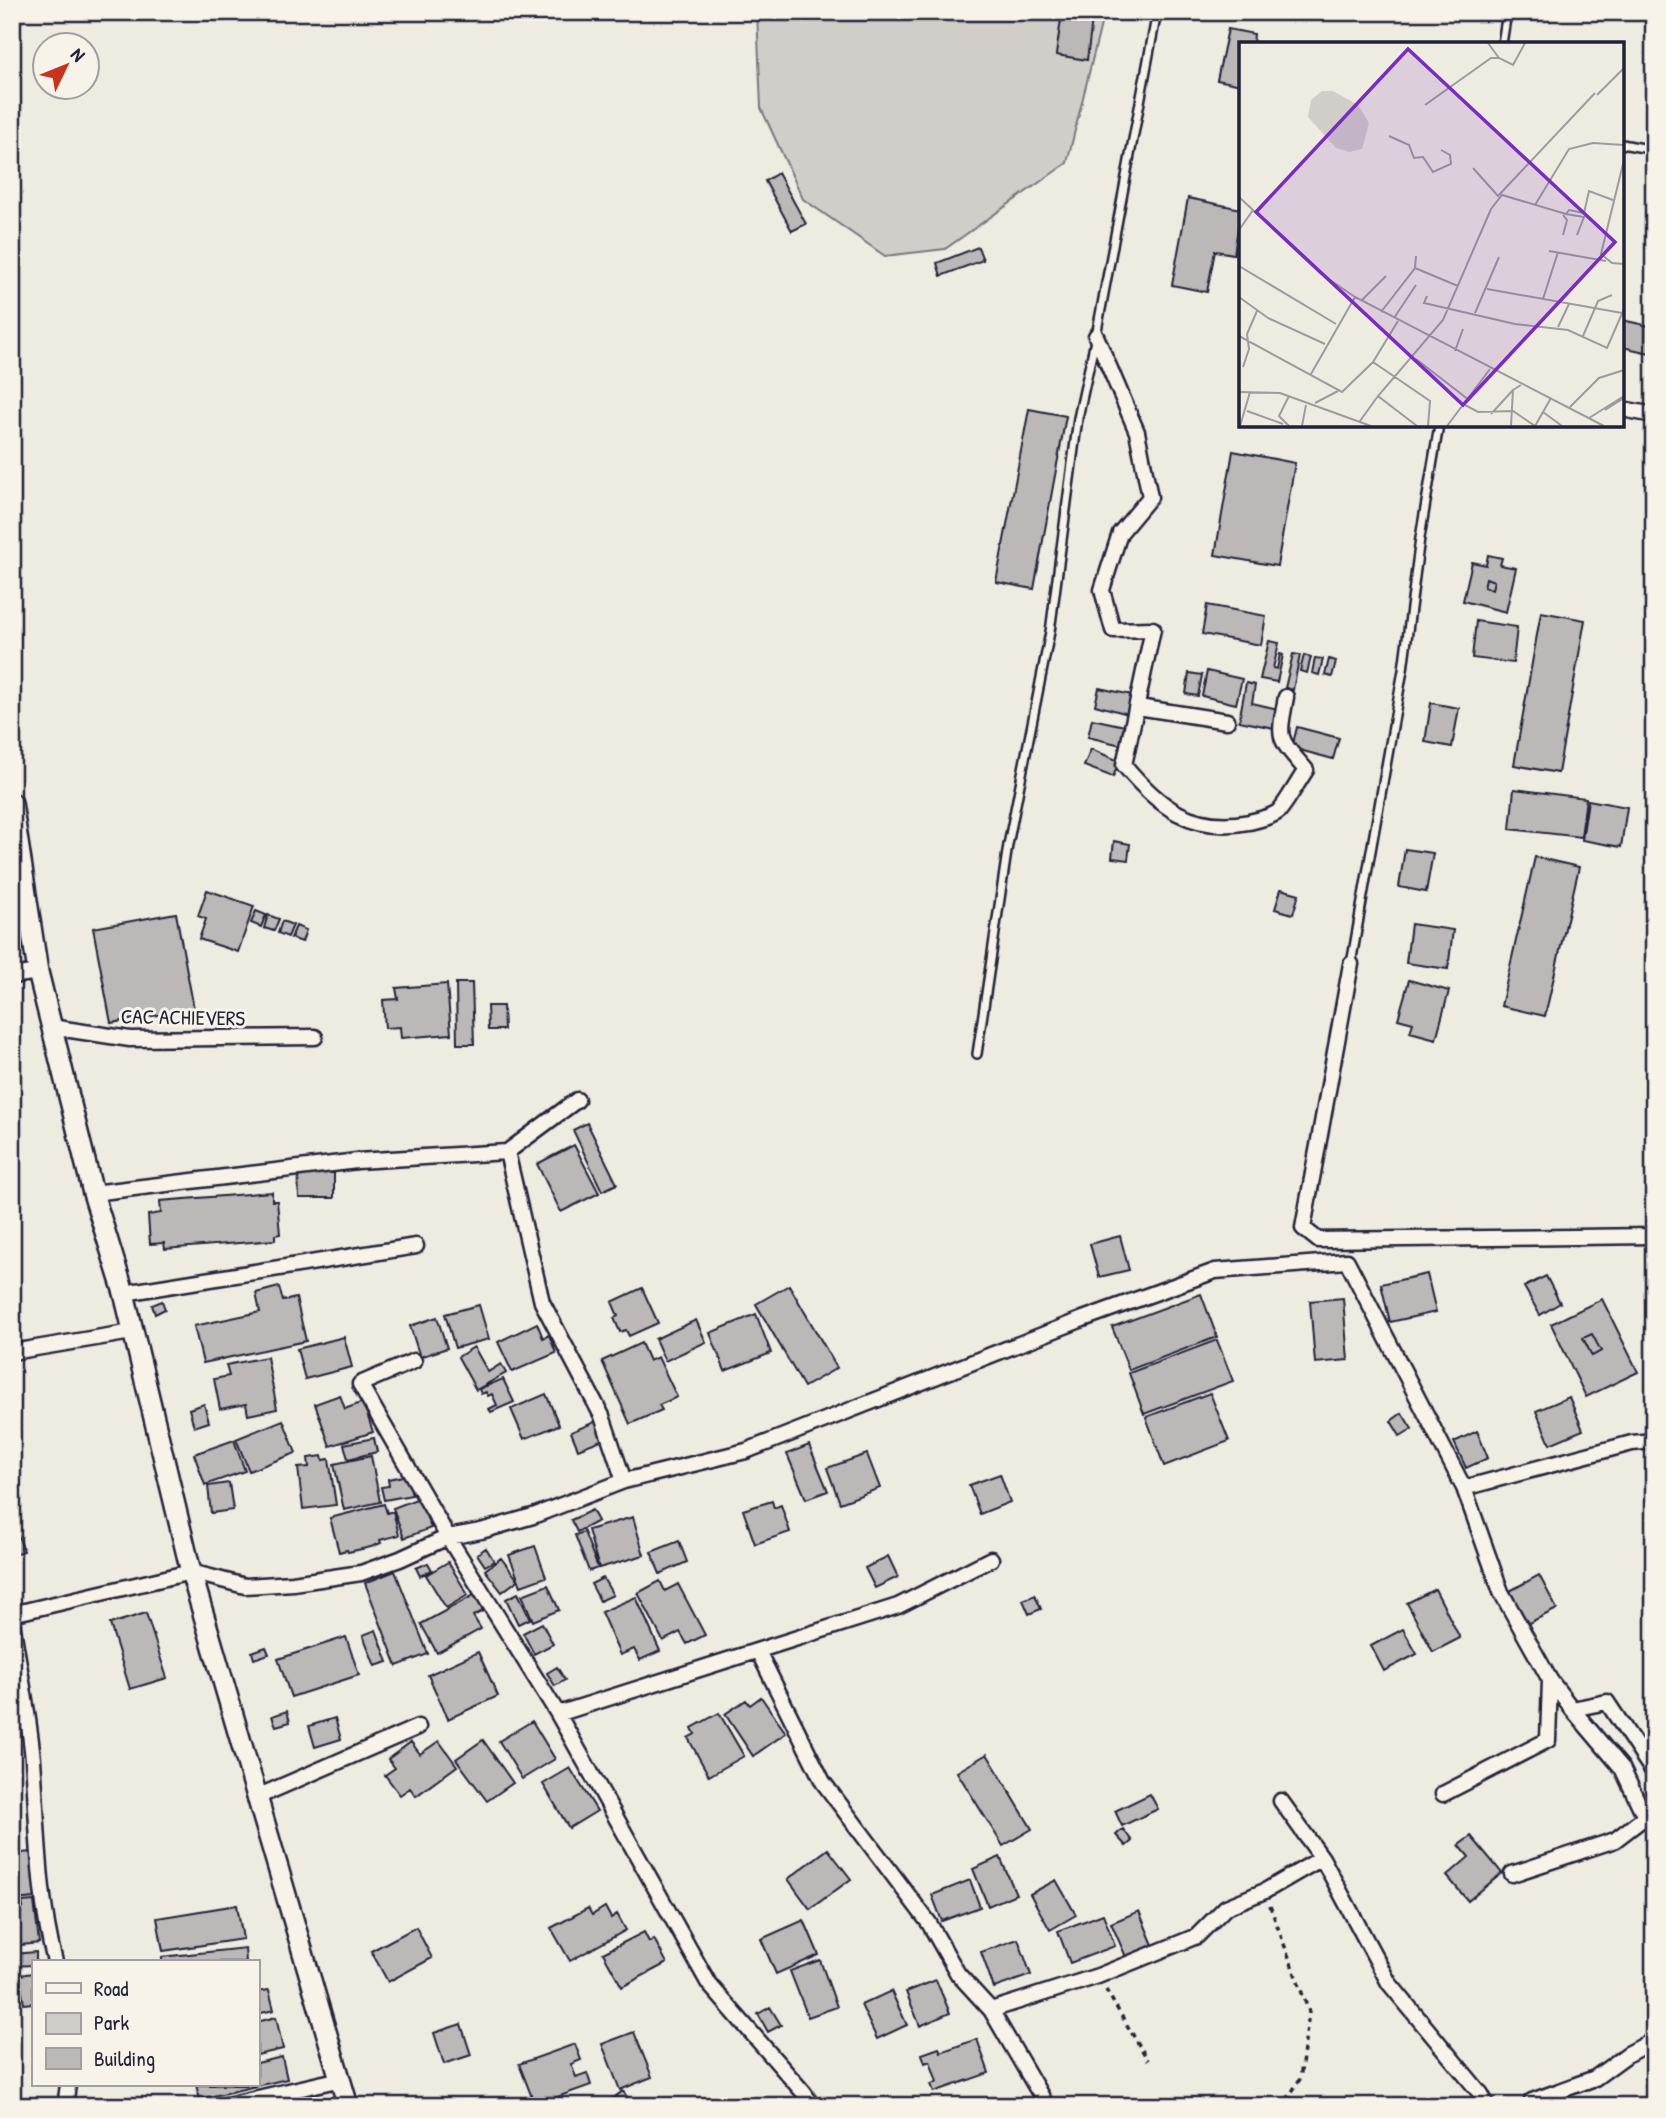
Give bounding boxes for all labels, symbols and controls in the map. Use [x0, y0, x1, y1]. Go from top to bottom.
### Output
north arrow [32, 32, 102, 102]
text: N [65, 42, 91, 67]
inset map [1239, 42, 1624, 427]
street label: CAC ACHIEVERS [121, 1001, 246, 1033]
legend [32, 1960, 259, 2086]
text: Road [94, 1974, 128, 2003]
text: Park [94, 2008, 129, 2037]
text: Building [94, 2044, 155, 2073]

